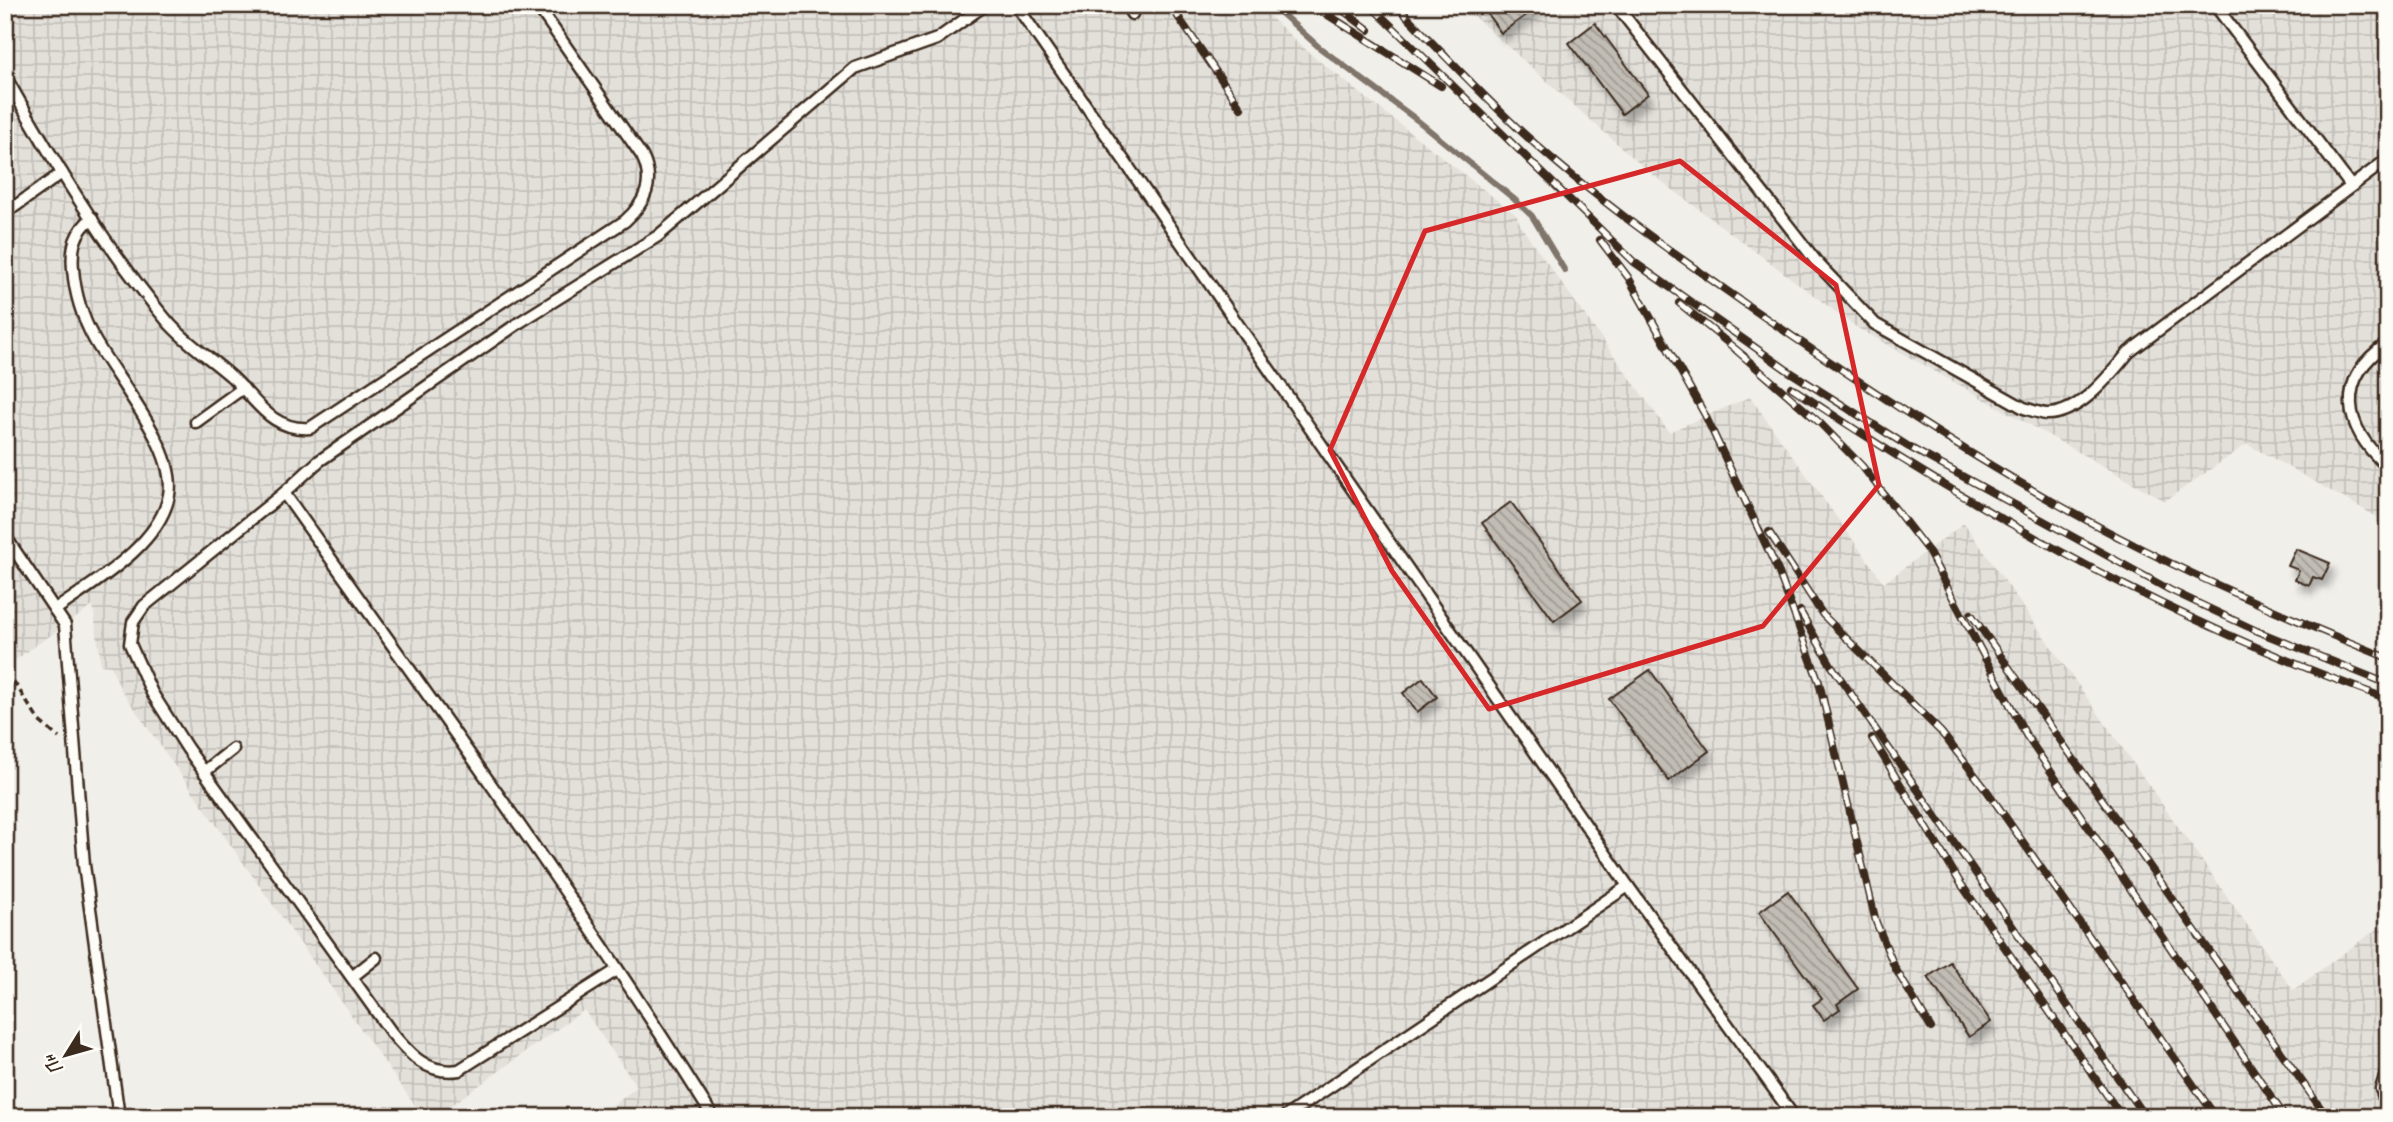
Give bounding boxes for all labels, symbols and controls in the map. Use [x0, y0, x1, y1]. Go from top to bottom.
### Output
north arrow [32, 1020, 102, 1090]
text: Пн [37, 1048, 69, 1080]

